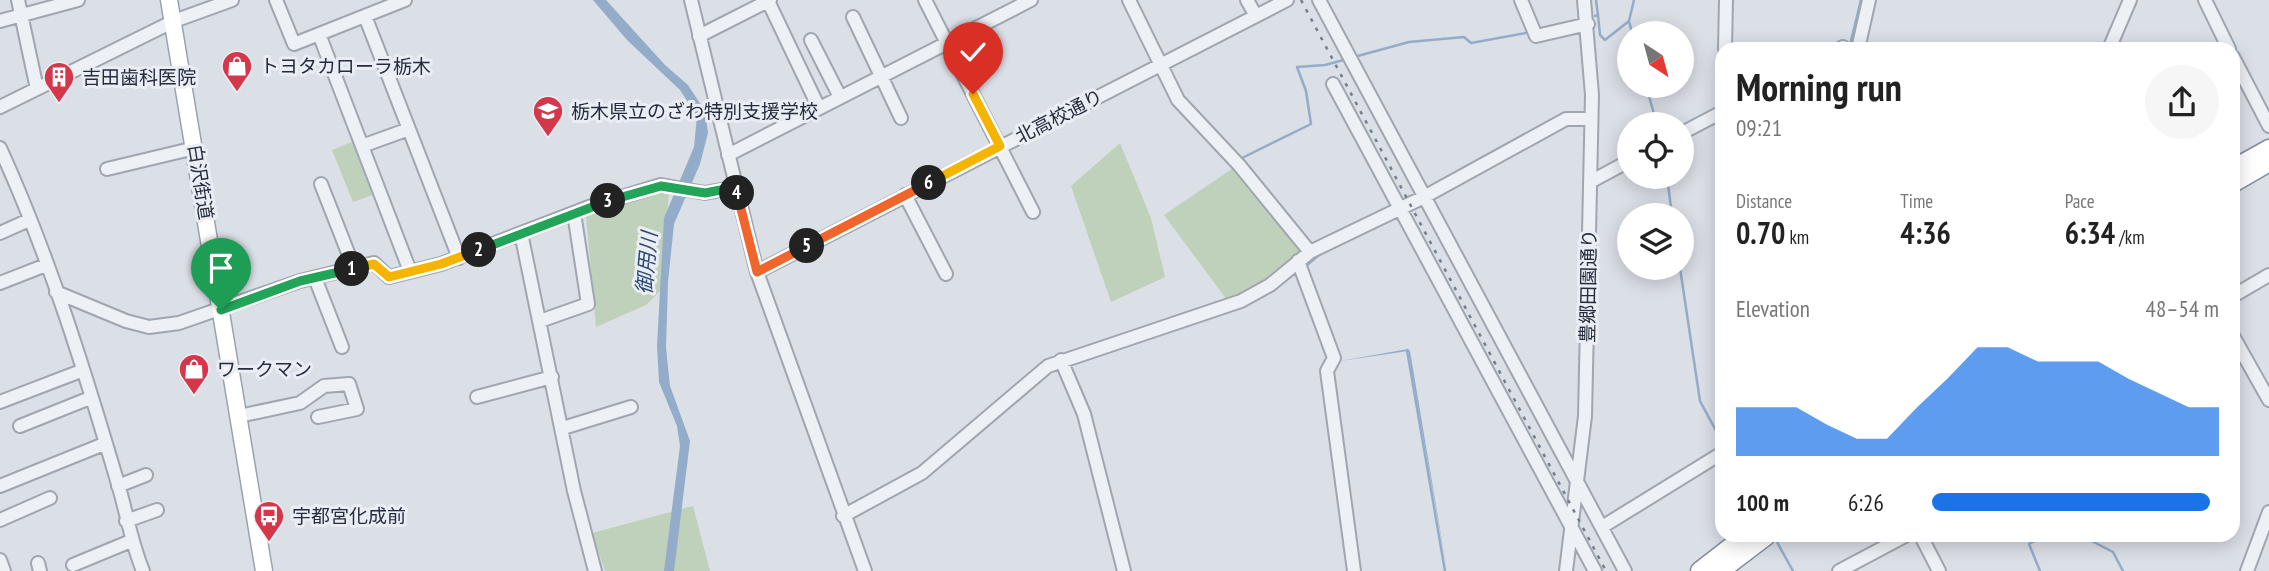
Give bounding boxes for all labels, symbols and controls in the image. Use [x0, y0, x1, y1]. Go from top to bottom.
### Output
north arrow [1617, 21, 1694, 98]
map controls [1617, 21, 1694, 280]
pin [943, 22, 1003, 94]
icon: check [954, 33, 992, 71]
shop icon: トヨタカローラ栃木 [220, 49, 254, 93]
place label: トヨタカローラ栃木 [260, 54, 431, 78]
building icon: 吉田歯科医院 [42, 60, 76, 104]
text: Morning run [1736, 62, 1902, 111]
place label: 吉田歯科医院 [82, 65, 196, 89]
button: share [2145, 65, 2219, 139]
street label: 北高校通り [1011, 84, 1107, 148]
school or university icon: 栃木県立のざわ特別支援学校 [531, 94, 565, 138]
place label: 栃木県立のざわ特別支援学校 [571, 99, 818, 123]
button: locate [1617, 112, 1694, 189]
text: 09:21 [1736, 113, 1782, 142]
street label: 白沢街道 [183, 143, 219, 221]
pin: 6 [912, 166, 946, 200]
text: 6 [924, 170, 933, 194]
pin: 4 [720, 176, 754, 210]
text: 4 [732, 180, 741, 204]
pin: 3 [590, 184, 626, 218]
text: 3 [603, 188, 612, 212]
text: Distance [1736, 189, 1792, 213]
text: Time [1900, 189, 1933, 213]
text: Pace [2065, 189, 2095, 213]
button: layers [1617, 203, 1694, 280]
text: 0.70 [1736, 213, 1785, 252]
text: 4:36 [1900, 213, 1951, 252]
text: 6:34 [2065, 213, 2115, 252]
text: km [1785, 225, 1809, 249]
text: /km [2115, 225, 2145, 249]
water label: 御用川 [630, 228, 663, 296]
pin: 5 [790, 229, 824, 264]
street label: 豊郷田園通り [1575, 229, 1601, 343]
pin: 2 [462, 232, 496, 268]
text: 5 [802, 233, 811, 257]
text: 2 [474, 237, 483, 261]
pin [191, 238, 251, 310]
icon: arrive [202, 249, 240, 287]
pin: 1 [334, 252, 370, 286]
text: 1 [347, 256, 356, 280]
text: Elevation [1736, 294, 1810, 323]
text: 48–54 m [2146, 294, 2219, 323]
shop icon: ワークマン [177, 352, 211, 396]
place label: ワークマン [217, 357, 312, 381]
text: 100 m [1736, 488, 1789, 517]
text: 6:26 [1848, 488, 1884, 517]
bus stop icon: 宇都宮化成前 [252, 499, 286, 543]
place label: 宇都宮化成前 [292, 504, 406, 528]

